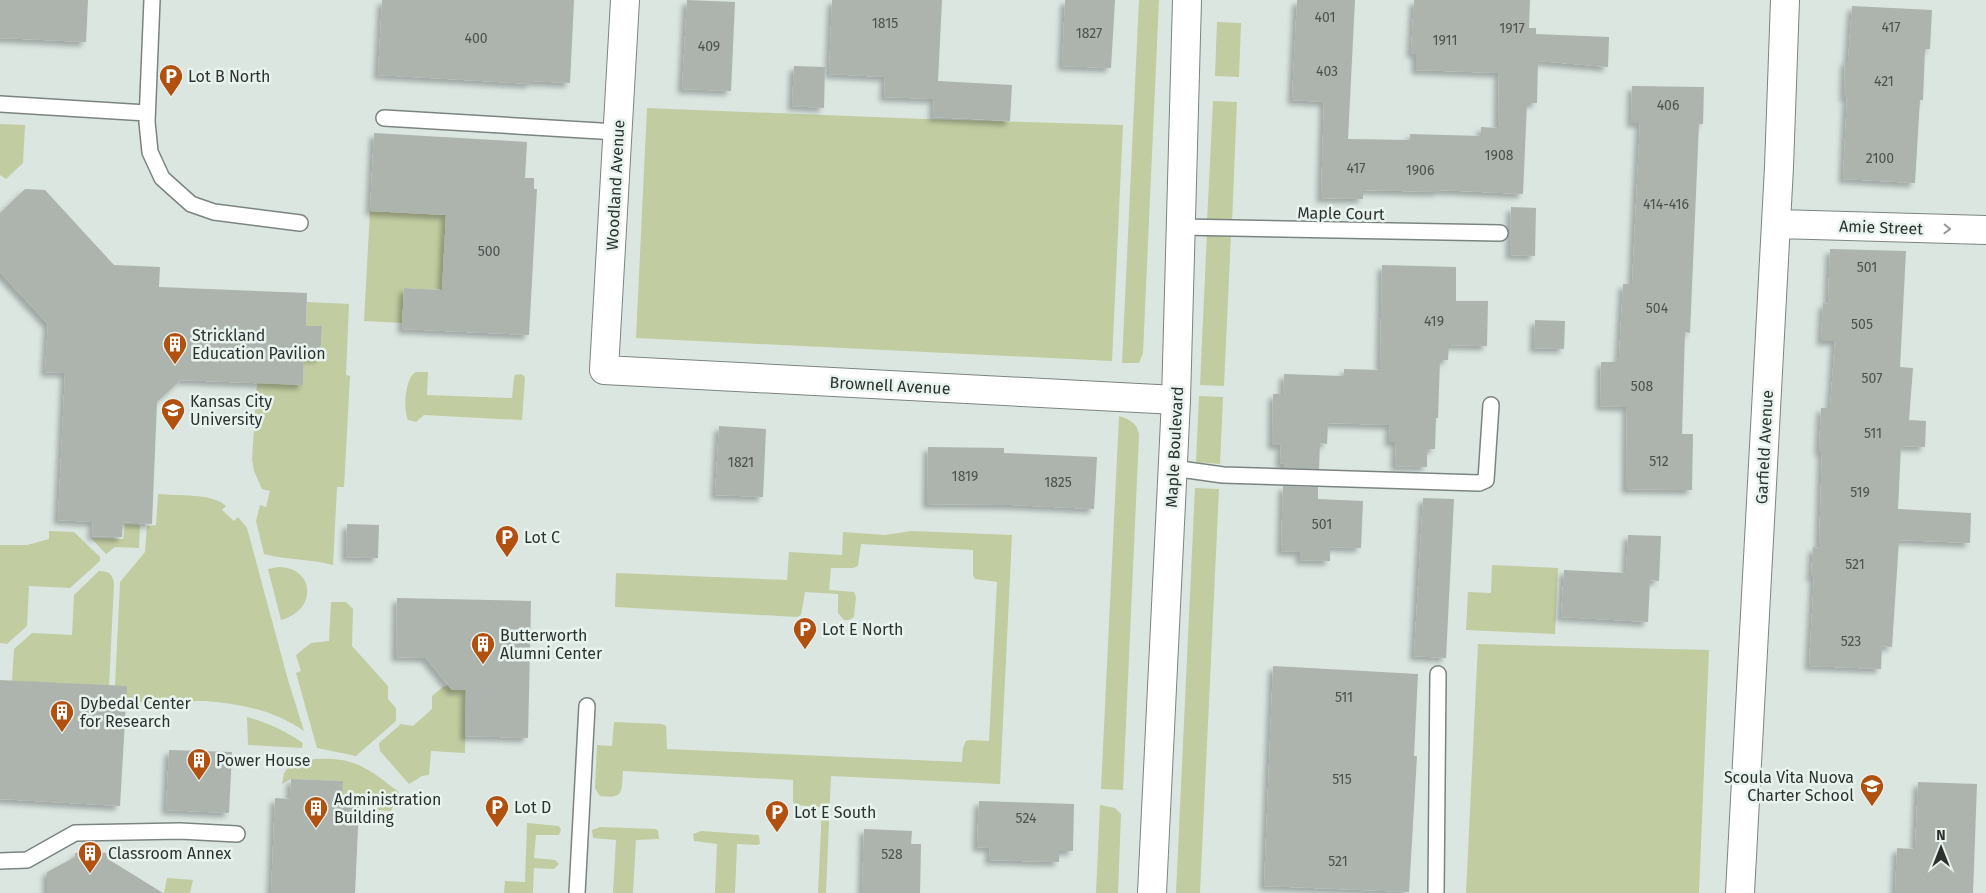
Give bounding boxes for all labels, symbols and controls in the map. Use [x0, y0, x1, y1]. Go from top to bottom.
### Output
house number: 401 [1315, 9, 1335, 26]
house number: 1815 [872, 15, 898, 32]
house number: 417 [1882, 19, 1900, 36]
house number: 1917 [1499, 20, 1525, 37]
house number: 1827 [1076, 25, 1102, 42]
house number: 400 [464, 30, 488, 47]
house number: 1911 [1432, 32, 1458, 49]
house number: 409 [698, 38, 720, 55]
parking icon: Lot B North [158, 63, 184, 97]
house number: 403 [1316, 63, 1338, 80]
place label: Lot B North [188, 67, 271, 86]
house number: 421 [1874, 73, 1894, 90]
house number: 406 [1657, 97, 1679, 114]
street label: Woodland Avenue [603, 119, 628, 251]
house number: 1908 [1485, 147, 1514, 164]
house number: 2100 [1866, 150, 1894, 167]
house number: 417 [1347, 160, 1365, 177]
house number: 1906 [1406, 162, 1434, 179]
house number: 414-416 [1643, 196, 1689, 213]
street label: Maple Court [1297, 203, 1385, 224]
street label: Amie Street [1839, 217, 1923, 238]
one-way arrow [1944, 224, 1951, 234]
house number: 500 [478, 243, 501, 260]
house number: 501 [1857, 259, 1877, 276]
house number: 504 [1646, 300, 1669, 317]
house number: 419 [1424, 313, 1444, 330]
house number: 505 [1851, 316, 1873, 333]
place label: Strickland Education Pavilion [192, 326, 326, 363]
building icon: Strickland Education Pavilion [162, 331, 188, 365]
house number: 507 [1862, 370, 1882, 387]
street label: Brownell Avenue [829, 373, 951, 398]
house number: 508 [1631, 378, 1654, 395]
street label: Maple Boulevard [1162, 386, 1187, 508]
street label: Garfield Avenue [1752, 389, 1777, 505]
place label: Kansas City University [190, 392, 272, 429]
school or university icon: Kansas City University [160, 397, 186, 431]
house number: 511 [1864, 425, 1882, 442]
house number: 512 [1649, 453, 1669, 470]
house number: 1821 [728, 454, 754, 471]
house number: 1819 [952, 468, 978, 485]
house number: 1825 [1044, 474, 1072, 491]
house number: 519 [1850, 484, 1870, 501]
house number: 501 [1312, 516, 1332, 533]
parking icon: Lot C [494, 524, 520, 558]
place label: Lot C [524, 528, 560, 547]
house number: 521 [1845, 556, 1865, 573]
parking icon: Lot E North [792, 616, 818, 650]
place label: Lot E North [822, 620, 903, 639]
place label: Butterworth Alumni Center [500, 626, 603, 663]
building icon: Butterworth Alumni Center [470, 631, 496, 665]
house number: 523 [1841, 633, 1861, 650]
house number: 511 [1335, 689, 1353, 706]
place label: Dybedal Center for Research [80, 694, 191, 731]
building icon: Dybedal Center for Research [49, 699, 75, 733]
building icon: Power House [186, 747, 212, 781]
place label: Power House [216, 751, 311, 770]
place label: Scoula Vita Nuova Charter School [1724, 768, 1854, 805]
house number: 515 [1332, 771, 1352, 788]
school or university icon: Scoula Vita Nuova Charter School [1859, 773, 1885, 807]
place label: Administration Building [334, 790, 441, 827]
parking icon: Lot D [484, 794, 510, 828]
building icon: Administration Building [303, 795, 329, 829]
place label: Lot D [514, 798, 551, 817]
parking icon: Lot E South [764, 799, 790, 833]
place label: Lot E South [794, 803, 876, 822]
house number: 524 [1016, 810, 1037, 827]
north arrow [1916, 823, 1966, 873]
text: N [1936, 827, 1946, 844]
building icon: Classroom Annex [77, 840, 103, 874]
place label: Classroom Annex [108, 844, 232, 863]
house number: 528 [881, 846, 903, 863]
house number: 521 [1328, 853, 1348, 870]

